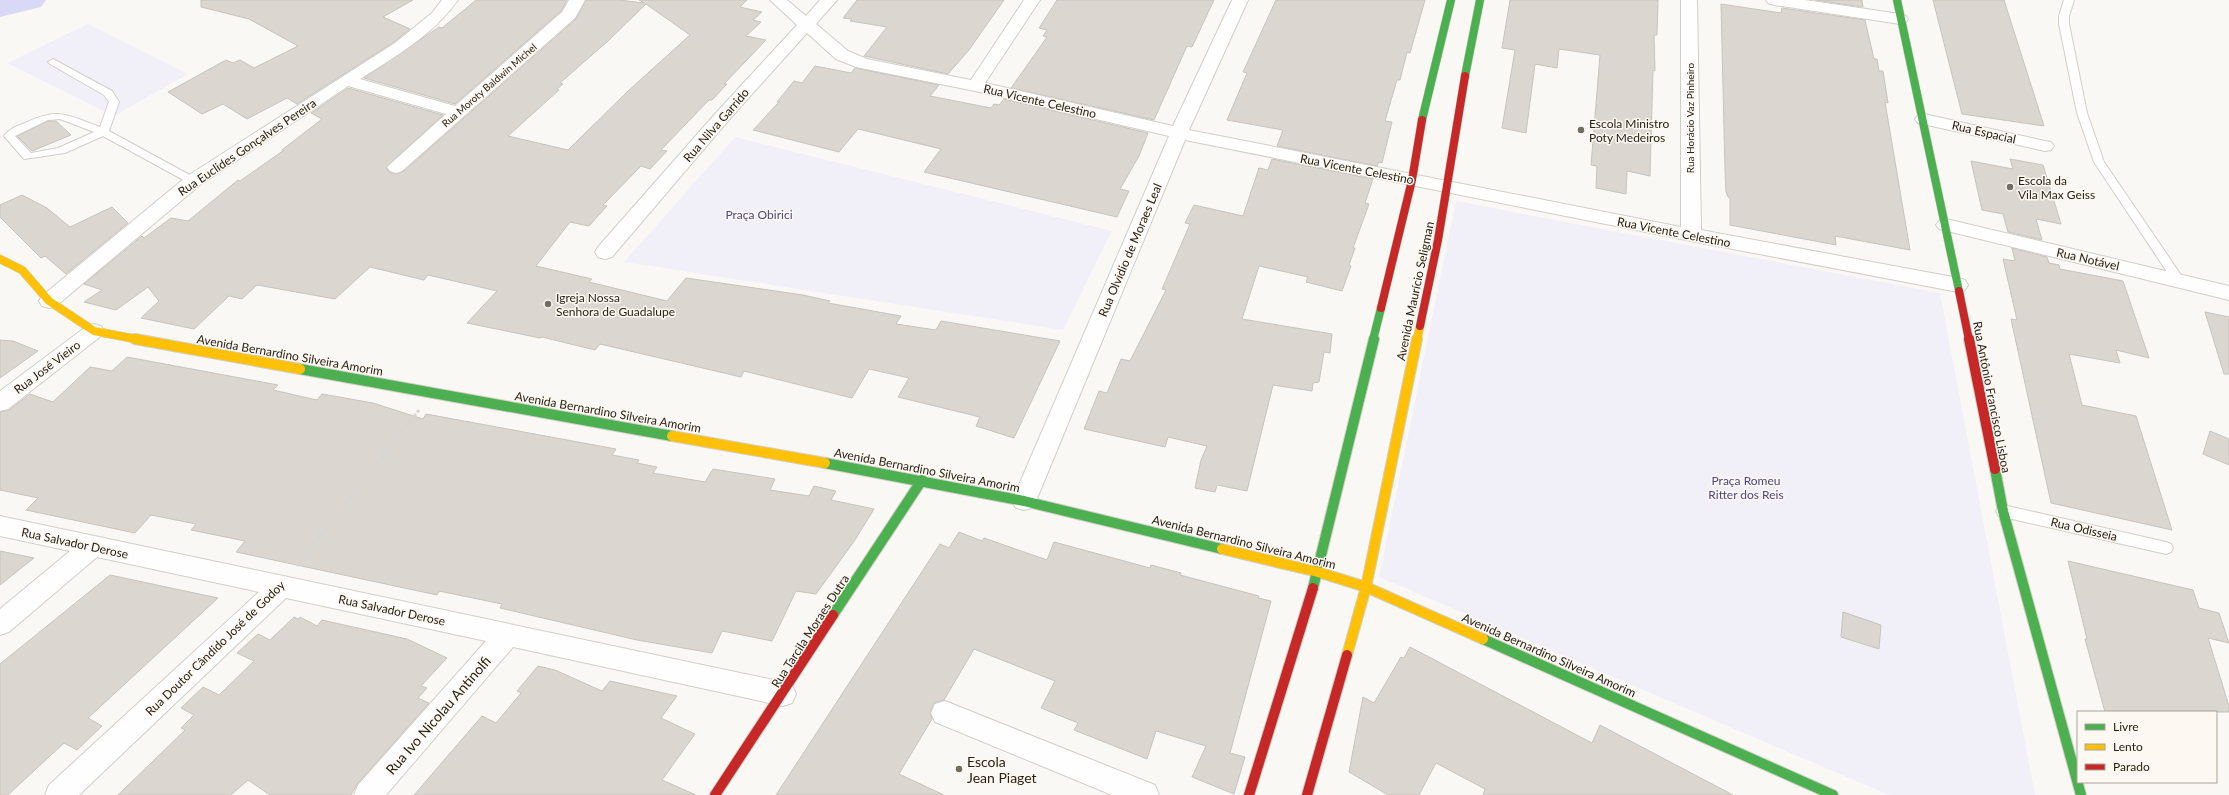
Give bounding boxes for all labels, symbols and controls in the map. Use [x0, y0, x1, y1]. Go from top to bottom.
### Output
street label: Rua Moroty Baldwin Michel [439, 41, 539, 129]
street label: Rua Horácio Vaz Pinheiro [1684, 63, 1696, 173]
street label: Rua Vicente Celestino [982, 81, 1098, 121]
street label: Rua Nilva Garrido [680, 85, 752, 165]
street label: Rua Euclides Gonçalves Pereira [175, 95, 319, 199]
place label: Escola Ministro Poty Medeiros [1589, 116, 1669, 145]
street label: Rua Espacial [1951, 117, 2017, 147]
marker: Escola Ministro Poty Medeiros [1576, 125, 1586, 135]
street label: Rua Vicente Celestino [1299, 151, 1415, 187]
place label: Escola da Vila Max Geiss [2018, 173, 2095, 202]
street label: Rua Olvidio de Moraes Leal [1095, 181, 1165, 319]
marker: Escola da Vila Max Geiss [2005, 182, 2015, 192]
park label: Praça Obirici [725, 207, 793, 222]
street label: Rua Vicente Celestino [1616, 214, 1732, 250]
street label: Avenida Maurício Seligman [1393, 220, 1437, 362]
street label: Rua Notável [2055, 244, 2121, 274]
place label: Igreja Nossa Senhora de Guadalupe [556, 290, 675, 319]
marker: Igreja Nossa Senhora de Guadalupe [543, 299, 553, 309]
street label: Rua Antônio Francisco Lisboa [1970, 320, 2014, 474]
street label: Avenida Bernardino Silveira Amorim [196, 331, 384, 379]
street label: Rua José Vieiro [11, 337, 83, 397]
street label: Avenida Bernardino Silveira Amorim [514, 388, 702, 436]
street label: Avenida Bernardino Silveira Amorim [833, 445, 1021, 495]
park label: Praça Romeu Ritter dos Reis [1708, 473, 1784, 502]
street label: Avenida Bernardino Silveira Amorim [1151, 512, 1338, 572]
street label: Rua Odisseia [2049, 514, 2119, 544]
street label: Rua Salvador Derose [20, 524, 130, 562]
street label: Rua Tarcila Moraes Dutra [768, 572, 852, 690]
street label: Rua Doutor Cândido José de Godoy [142, 577, 288, 719]
street label: Rua Salvador Derose [337, 591, 447, 629]
street label: Avenida Bernardino Silveira Amorim [1460, 610, 1638, 700]
street label: Rua Ivo Nicolau Antinolfi [382, 652, 494, 778]
legend [2077, 711, 2217, 783]
text: Livre [2113, 719, 2139, 734]
text: Lento [2113, 739, 2143, 754]
place label: Escola Jean Piaget [967, 753, 1037, 786]
text: Parado [2113, 759, 2150, 774]
marker: Escola Jean Piaget [954, 764, 964, 774]

